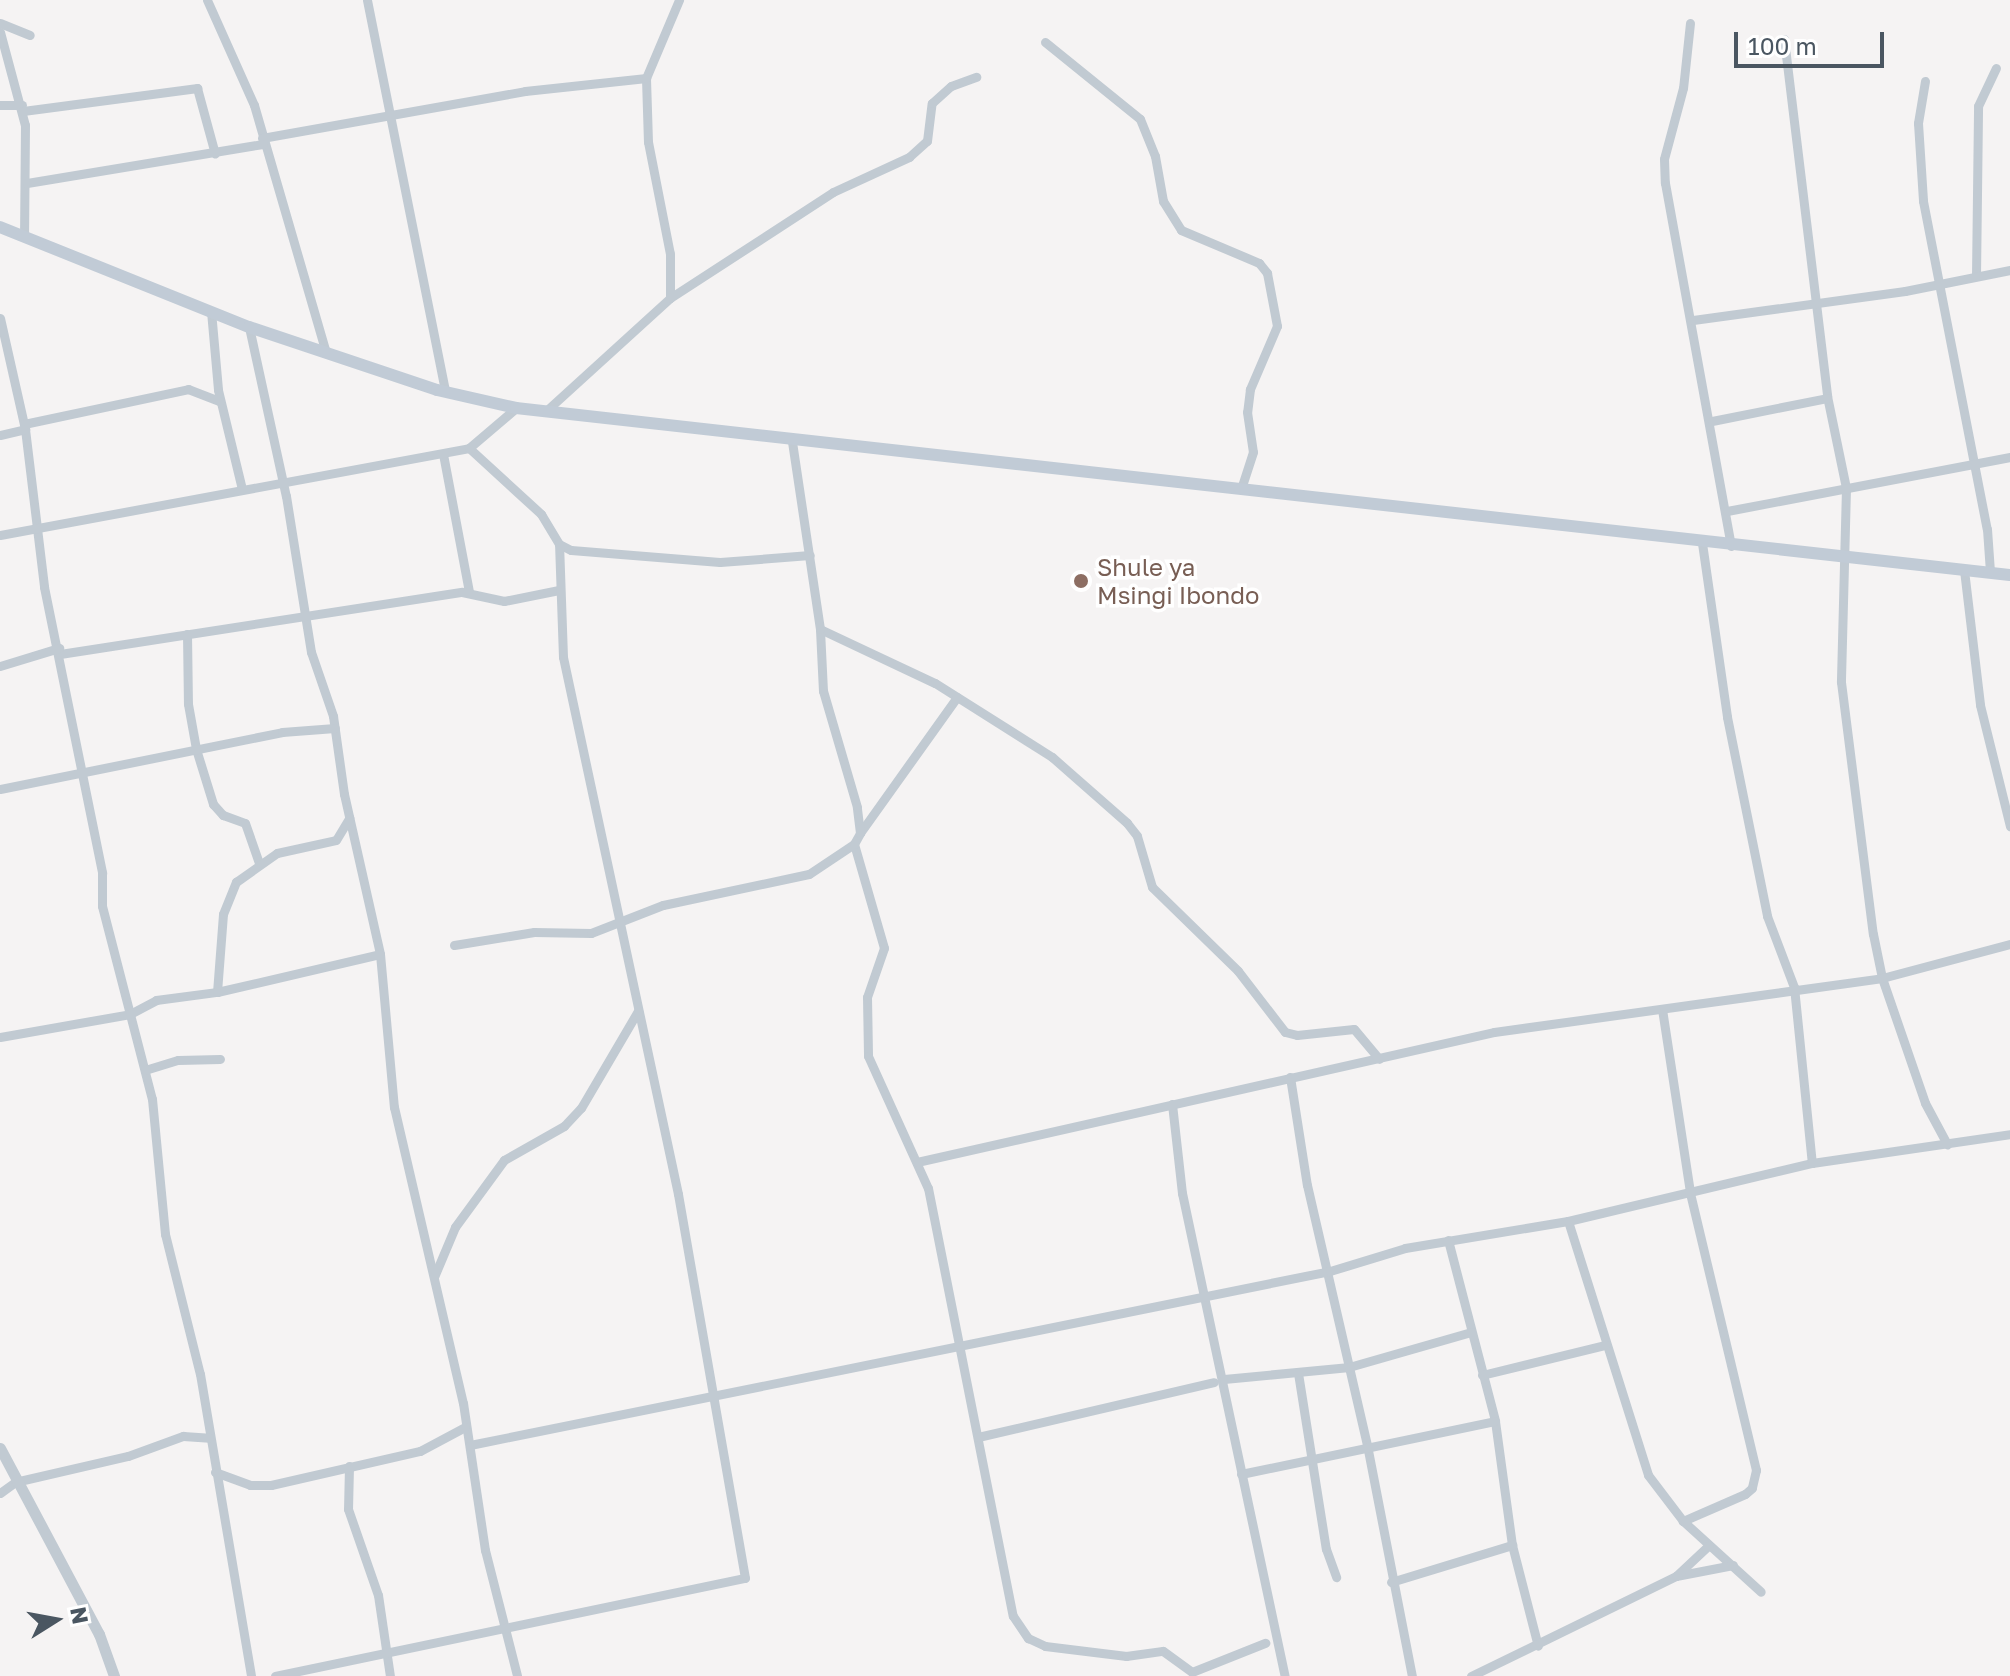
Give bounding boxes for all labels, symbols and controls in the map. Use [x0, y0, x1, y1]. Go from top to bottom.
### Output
scale bar [1738, 16, 1888, 66]
text: 100 m [1748, 31, 1817, 60]
place label: Shule ya Msingi Ibondo [1097, 553, 1259, 609]
marker: Shule ya Msingi Ibondo [1072, 572, 1090, 590]
north arrow [16, 1580, 96, 1660]
text: N [65, 1605, 95, 1626]

